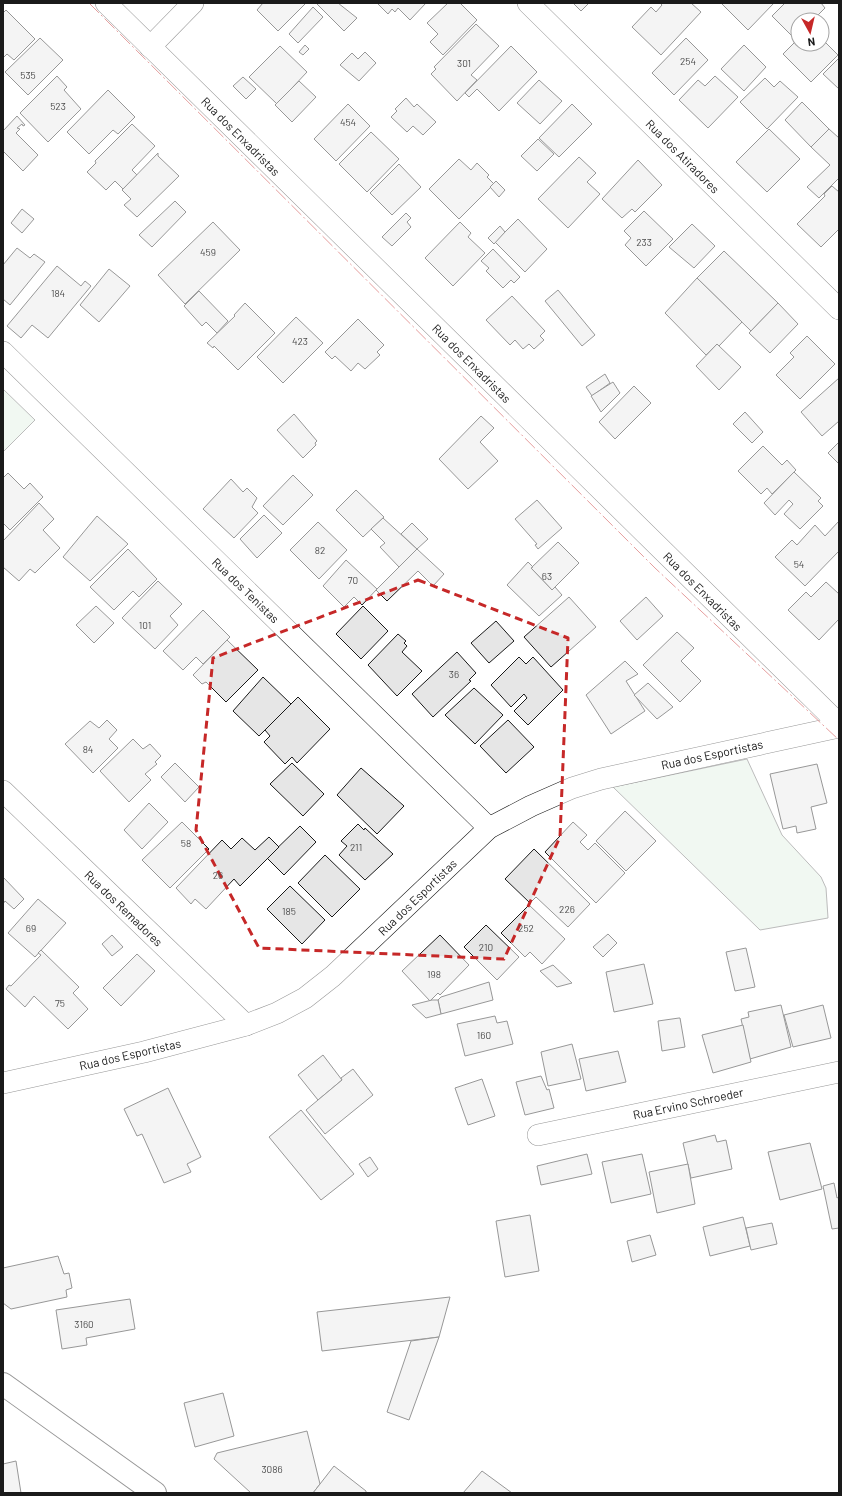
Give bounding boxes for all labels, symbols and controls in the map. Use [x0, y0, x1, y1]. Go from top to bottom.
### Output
north arrow [790, 12, 830, 52]
text: N [807, 35, 816, 49]
house number: 254 [680, 55, 696, 67]
house number: 301 [457, 57, 471, 69]
house number: 535 [20, 69, 36, 81]
street label: Rua dos Enxadristas [199, 94, 283, 178]
house number: 523 [50, 100, 66, 112]
house number: 454 [340, 116, 356, 128]
street label: Rua dos Atiradores [643, 116, 723, 196]
house number: 233 [636, 236, 652, 248]
house number: 459 [200, 246, 216, 258]
house number: 184 [51, 287, 65, 299]
street label: Rua dos Enxadristas [430, 321, 514, 405]
house number: 423 [292, 335, 308, 347]
house number: 82 [315, 544, 325, 556]
street label: Rua dos Enxadristas [661, 549, 745, 633]
street label: Rua dos Tenistas [210, 555, 282, 626]
house number: 54 [794, 558, 804, 570]
house number: 63 [542, 570, 552, 582]
house number: 70 [348, 574, 358, 586]
house number: 101 [139, 619, 151, 631]
house number: 36 [449, 668, 459, 680]
street label: Rua dos Esportistas [660, 736, 764, 772]
house number: 84 [83, 743, 93, 755]
house number: 58 [181, 837, 191, 849]
house number: 211 [350, 841, 362, 853]
street label: Rua dos Esportistas [375, 856, 459, 938]
street label: Rua dos Remadores [82, 867, 166, 949]
house number: 26 [213, 869, 223, 881]
house number: 226 [559, 903, 575, 915]
house number: 185 [282, 905, 296, 917]
house number: 69 [26, 922, 36, 934]
house number: 252 [518, 922, 534, 934]
house number: 210 [479, 941, 493, 953]
house number: 198 [427, 968, 441, 980]
house number: 75 [55, 997, 65, 1009]
house number: 160 [477, 1029, 491, 1041]
street label: Rua dos Esportistas [78, 1035, 182, 1072]
street label: Rua Ervino Schroeder [631, 1084, 745, 1122]
house number: 3160 [74, 1318, 94, 1330]
house number: 3086 [261, 1463, 283, 1475]

